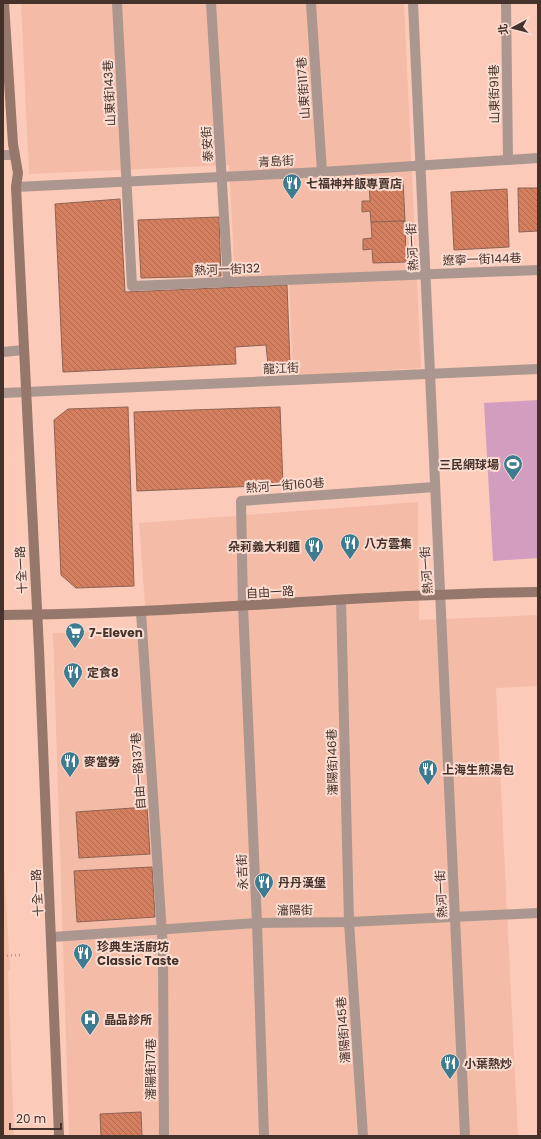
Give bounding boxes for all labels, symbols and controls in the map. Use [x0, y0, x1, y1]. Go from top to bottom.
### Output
north arrow [493, 8, 533, 48]
text: 北 [494, 23, 512, 36]
street label: 山東街117巷 [292, 56, 314, 120]
street label: 山東街143巷 [99, 59, 119, 127]
street label: 山東街91巷 [485, 64, 503, 124]
street label: 泰安街 [197, 125, 217, 163]
street label: 青島街 [258, 152, 294, 170]
restaurant icon: 七福神丼飯專賣店 [281, 172, 303, 200]
place label: 七福神丼飯專賣店 [306, 175, 402, 192]
street label: 熱河一街 [402, 223, 422, 271]
street label: 遼寧一街144巷 [442, 249, 522, 269]
street label: 熱河一街132 [194, 259, 260, 279]
street label: 龍江街 [263, 359, 299, 377]
sports icon: 三民網球場 [502, 453, 524, 481]
place label: 三民網球場 [439, 456, 499, 473]
street label: 熱河一街160巷 [245, 474, 325, 496]
restaurant icon: 八方雲集 [339, 532, 361, 560]
restaurant icon: 朵莉義大利麵 [303, 535, 325, 563]
place label: 八方雲集 [364, 535, 412, 552]
place label: 朵莉義大利麵 [228, 538, 300, 555]
street label: 熱河一街 [416, 545, 436, 595]
street label: 十全一路 [11, 546, 31, 594]
street label: 自由一路 [246, 582, 294, 602]
supermarket icon: 7-Eleven [64, 621, 86, 649]
place label: 7-Eleven [89, 624, 143, 641]
restaurant icon: 定食8 [62, 661, 84, 689]
place label: 定食8 [87, 664, 119, 681]
street label: 瀋陽街146巷 [323, 728, 341, 796]
street label: 自由一路137巷 [127, 732, 149, 810]
restaurant icon: 麥當勞 [59, 750, 81, 778]
place label: 麥當勞 [84, 753, 120, 770]
restaurant icon: 上海生煎湯包 [417, 758, 439, 786]
place label: 上海生煎湯包 [442, 761, 514, 778]
street label: 永吉街 [233, 854, 251, 890]
street label: 十全一路 [27, 869, 47, 917]
street label: 熱河一街 [431, 870, 451, 918]
restaurant icon: 丹丹漢堡 [253, 871, 275, 899]
place label: 丹丹漢堡 [278, 874, 326, 891]
street label: 瀋陽街 [277, 901, 313, 919]
place label: 珍典生活廚坊 Classic Taste [97, 938, 179, 969]
restaurant icon: 珍典生活廚坊 Classic Taste [72, 942, 94, 970]
street label: 瀋陽街145巷 [332, 996, 354, 1064]
hospital icon: 晶品診所 [79, 1008, 101, 1036]
place label: 晶品診所 [104, 1011, 152, 1028]
street label: 瀋陽街171巷 [142, 1038, 159, 1100]
restaurant icon: 小葉熱炒 [439, 1052, 461, 1080]
place label: 小葉熱炒 [464, 1055, 512, 1072]
scale bar [10, 1105, 61, 1131]
text: 20 m [16, 1110, 46, 1127]

